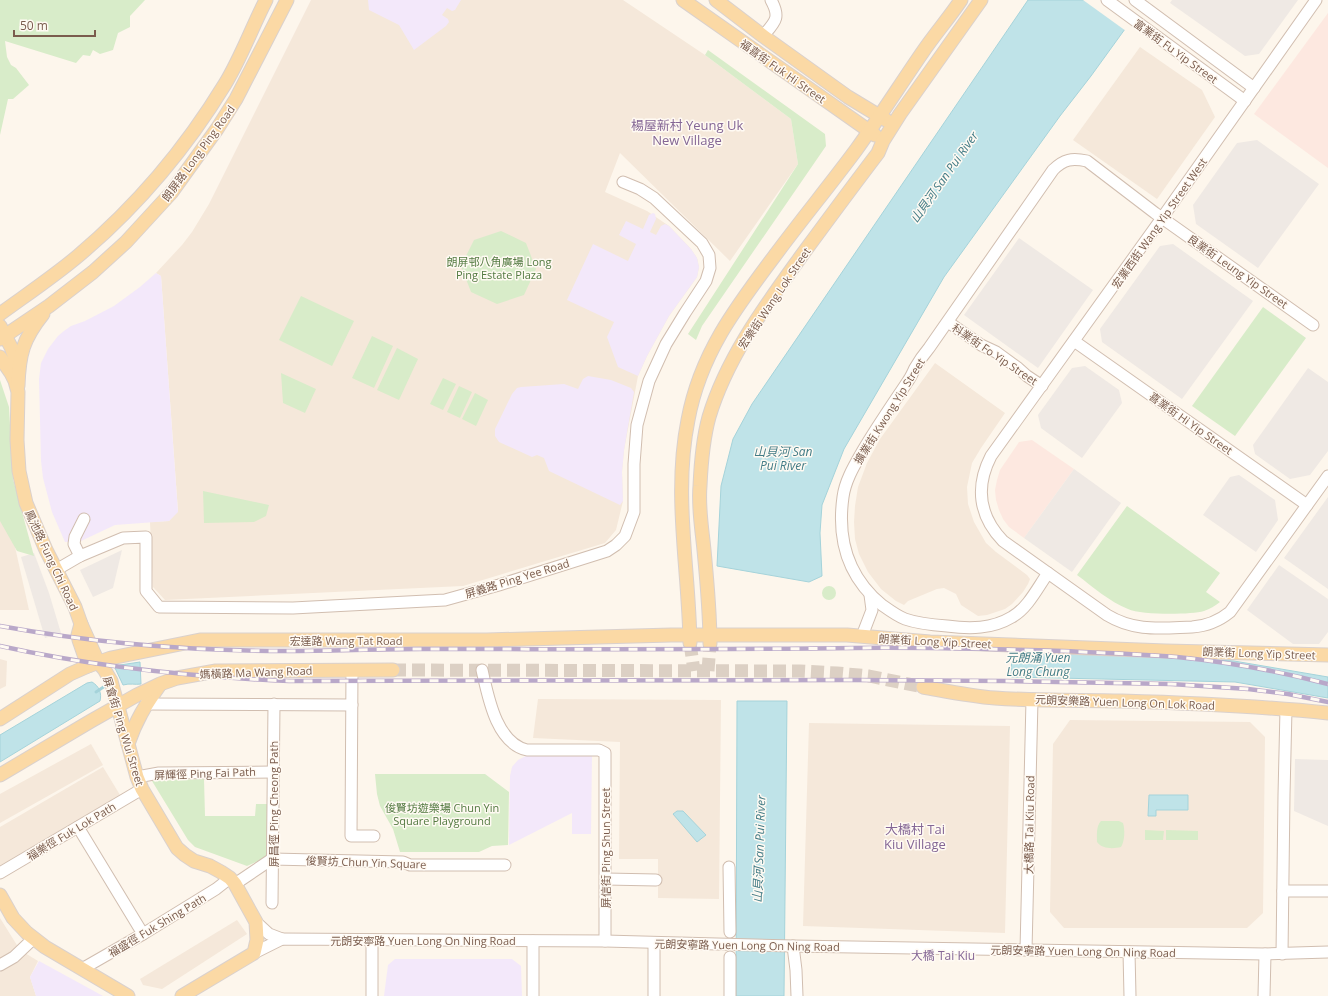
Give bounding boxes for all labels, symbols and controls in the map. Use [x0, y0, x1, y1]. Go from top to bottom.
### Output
scale bar [14, 12, 95, 38]
street label: 富業街 Fu Yip Street [1131, 15, 1221, 87]
text: 50 m [20, 17, 48, 34]
street label: 福喜街 Fuk Hi Street [737, 36, 829, 106]
street label: 朗屏路 Long Ping Road [158, 102, 238, 204]
district label: 楊屋新村 Yeung Uk New Village [631, 116, 743, 149]
water label: 山貝河 San Pui River [906, 127, 983, 226]
street label: 宏業西街 Wang Yip Street West [1108, 155, 1210, 291]
street label: 良業街 Leung Yip Street [1185, 231, 1291, 311]
street label: 宏樂街 Wang Lok Street [734, 244, 814, 352]
park label: 朗屏邨八角廣場 Long Ping Estate Plaza [447, 254, 551, 282]
street label: 科業街 Fo Yip Street [949, 320, 1041, 388]
street label: 擴業街 Kwong Yip Street [850, 355, 928, 467]
street label: 喜業街 Hi Yip Street [1146, 389, 1236, 458]
water label: 山貝河 San Pui River [754, 443, 813, 474]
street label: 鳳池路 Fung Chi Road [22, 507, 82, 613]
street label: 屏義路 Ping Yee Road [463, 555, 571, 601]
street label: 朗業街 Long Yip Street [878, 631, 992, 651]
street label: 宏達路 Wang Tat Road [290, 633, 402, 648]
street label: 朗業街 Long Yip Street [1202, 644, 1316, 662]
water label: 元朗涌 Yuen Long Chung [1006, 649, 1071, 680]
street label: 媽橫路 Ma Wang Road [199, 663, 313, 681]
street label: 屏會街 Ping Wui Street [100, 674, 148, 788]
street label: 元朗安樂路 Yuen Long On Lok Road [1035, 691, 1215, 713]
street label: 屏昌徑 Ping Cheong Path [266, 741, 281, 867]
street label: 屏輝徑 Ping Fai Path [154, 764, 256, 782]
street label: 大橋路 Tai Kiu Road [1021, 775, 1037, 875]
street label: 屏信街 Ping Shun Street [598, 788, 613, 908]
water label: 山貝河 San Pui River [749, 793, 769, 903]
street label: 福樂徑 Fuk Lok Path [24, 798, 118, 864]
park label: 俊賢坊遊樂場 Chun Yin Square Playground [385, 800, 499, 828]
district label: 大橋村 Tai Kiu Village [884, 820, 946, 853]
street label: 俊賢坊 Chun Yin Square [305, 852, 427, 872]
street label: 福盛徑 Fuk Shing Path [105, 890, 209, 960]
street label: 元朗安寧路 Yuen Long On Ning Road [330, 933, 516, 948]
street label: 元朗安寧路 Yuen Long On Ning Road [654, 936, 840, 954]
street label: 元朗安寧路 Yuen Long On Ning Road [990, 942, 1176, 960]
district label: 大橋 Tai Kiu [911, 947, 975, 964]

